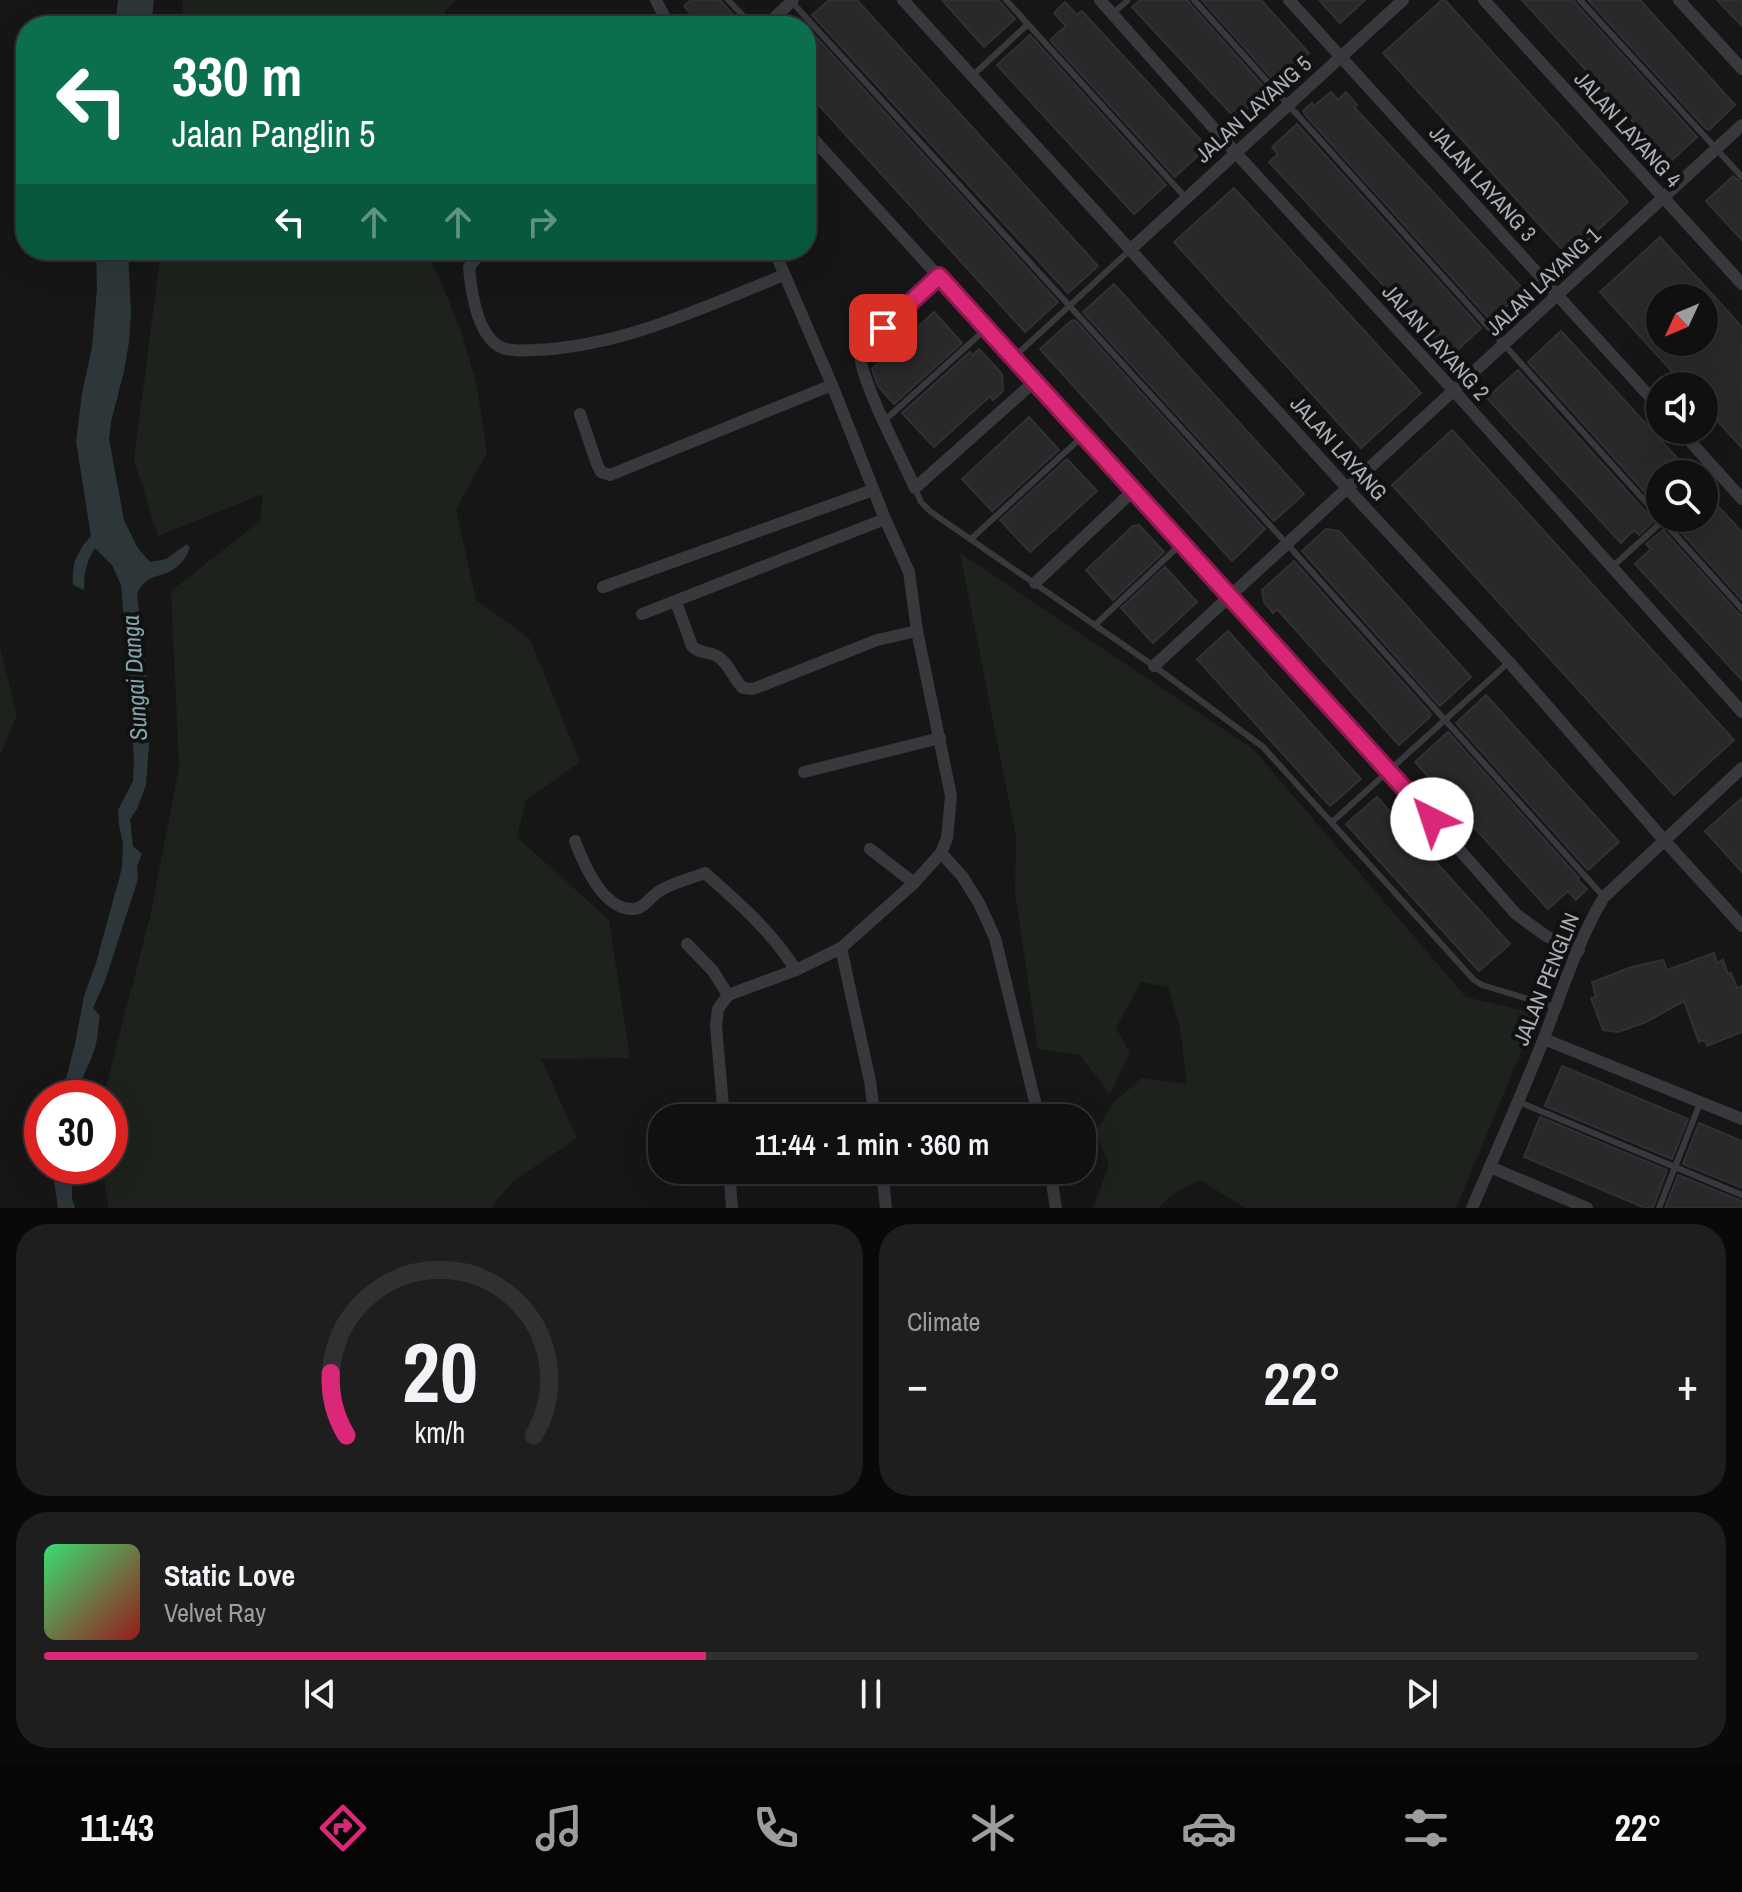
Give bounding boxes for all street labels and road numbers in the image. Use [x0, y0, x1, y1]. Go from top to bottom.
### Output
street label: JALAN LAYANG 5 [1188, 49, 1318, 169]
street label: JALAN LAYANG 4 [1568, 64, 1688, 194]
street label: JALAN LAYANG 3 [1423, 118, 1543, 248]
street label: JALAN LAYANG 1 [1479, 220, 1607, 342]
street label: JALAN LAYANG 2 [1376, 277, 1496, 407]
street label: JALAN LAYANG [1284, 389, 1394, 507]
street label: JALAN PENGLIN [1506, 908, 1586, 1050]

